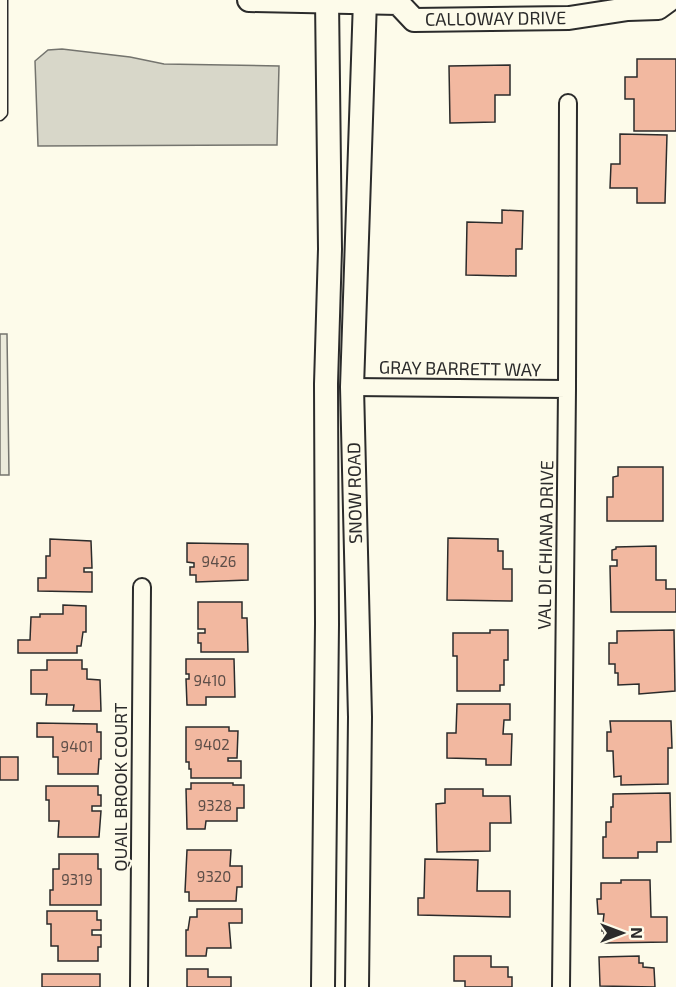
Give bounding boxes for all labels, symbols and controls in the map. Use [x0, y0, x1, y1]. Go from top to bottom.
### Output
street label: CALLOWAY DRIVE [425, 6, 566, 30]
street label: GRAY BARRETT WAY [379, 356, 542, 380]
street label: SNOW ROAD [342, 442, 366, 544]
street label: VAL DI CHIANA DRIVE [533, 460, 557, 630]
house number: 9426 [202, 552, 236, 570]
house number: 9410 [194, 671, 226, 689]
street label: QUAIL BROOK COURT [109, 702, 131, 871]
house number: 9402 [194, 735, 230, 753]
house number: 9401 [61, 737, 93, 755]
house number: 9328 [198, 796, 232, 814]
house number: 9320 [197, 867, 231, 885]
house number: 9319 [61, 870, 93, 888]
north arrow [592, 903, 652, 963]
text: N [628, 927, 647, 939]

